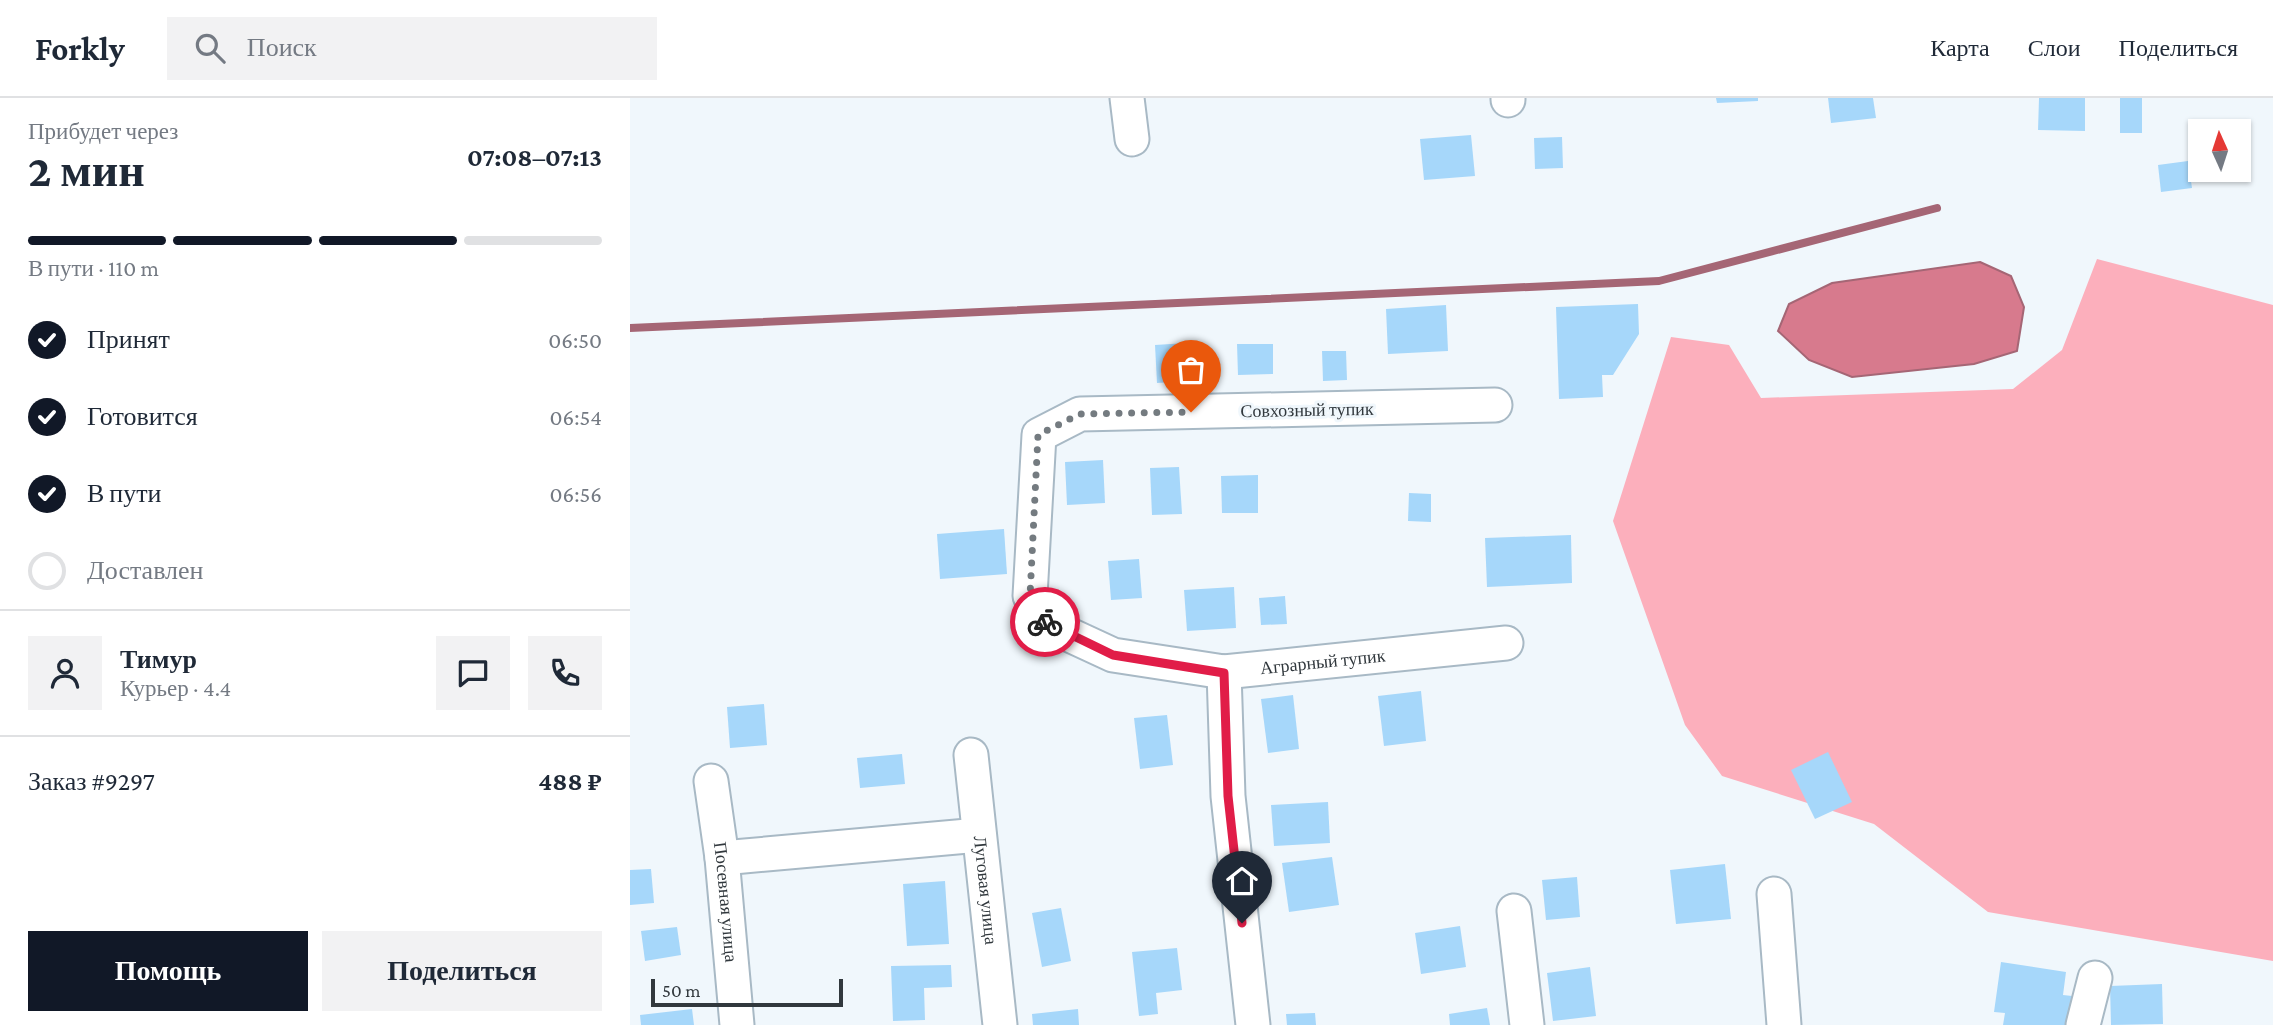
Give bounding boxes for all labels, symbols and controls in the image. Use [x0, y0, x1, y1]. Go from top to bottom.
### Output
search box [167, 17, 657, 80]
icon: search [191, 29, 229, 67]
text: Forkly [35, 30, 125, 67]
text: Поиск [247, 33, 317, 62]
text: Карта [1930, 34, 1990, 61]
text: Слои [2028, 34, 2081, 61]
text: Поделиться [2119, 34, 2238, 61]
text: Прибудет через [28, 118, 178, 144]
north arrow [2188, 119, 2250, 182]
map controls [2188, 119, 2251, 182]
text: 07:08–07:13 [467, 143, 602, 172]
text: 2 мин [28, 145, 145, 196]
text: В пути · 110 m [28, 255, 159, 281]
icon: check [28, 321, 66, 359]
text: Принят [87, 325, 170, 354]
text: 06:50 [548, 327, 602, 353]
pin [1161, 340, 1221, 412]
icon: bag [1172, 351, 1210, 389]
icon: check [28, 398, 66, 436]
street label: Совхозный тупик [1240, 399, 1374, 421]
text: Готовится [87, 402, 198, 431]
text: 06:54 [549, 404, 602, 430]
icon: check [28, 475, 66, 513]
text: В пути [87, 479, 161, 508]
text: 06:56 [550, 481, 602, 507]
text: Доставлен [87, 556, 204, 585]
courier [1010, 587, 1080, 657]
icon: bike [1026, 603, 1064, 641]
button: person [28, 636, 102, 710]
button: chat [436, 636, 510, 710]
button: phone [528, 636, 602, 710]
text: Тимур [120, 645, 197, 674]
street label: Аграрный тупик [1259, 645, 1387, 678]
text: Курьер · 4.4 [120, 675, 231, 701]
text: Заказ #9297 [28, 767, 155, 796]
text: 488 ₽ [538, 767, 602, 796]
street label: Луговая улица [970, 835, 1001, 946]
street label: Посевная улица [710, 840, 741, 963]
pin [1212, 851, 1272, 923]
icon: home [1223, 862, 1261, 900]
button: Помощь [28, 931, 308, 1011]
button: Поделиться [322, 931, 602, 1011]
scale bar [651, 976, 844, 1008]
text: 50 m [662, 980, 701, 1001]

